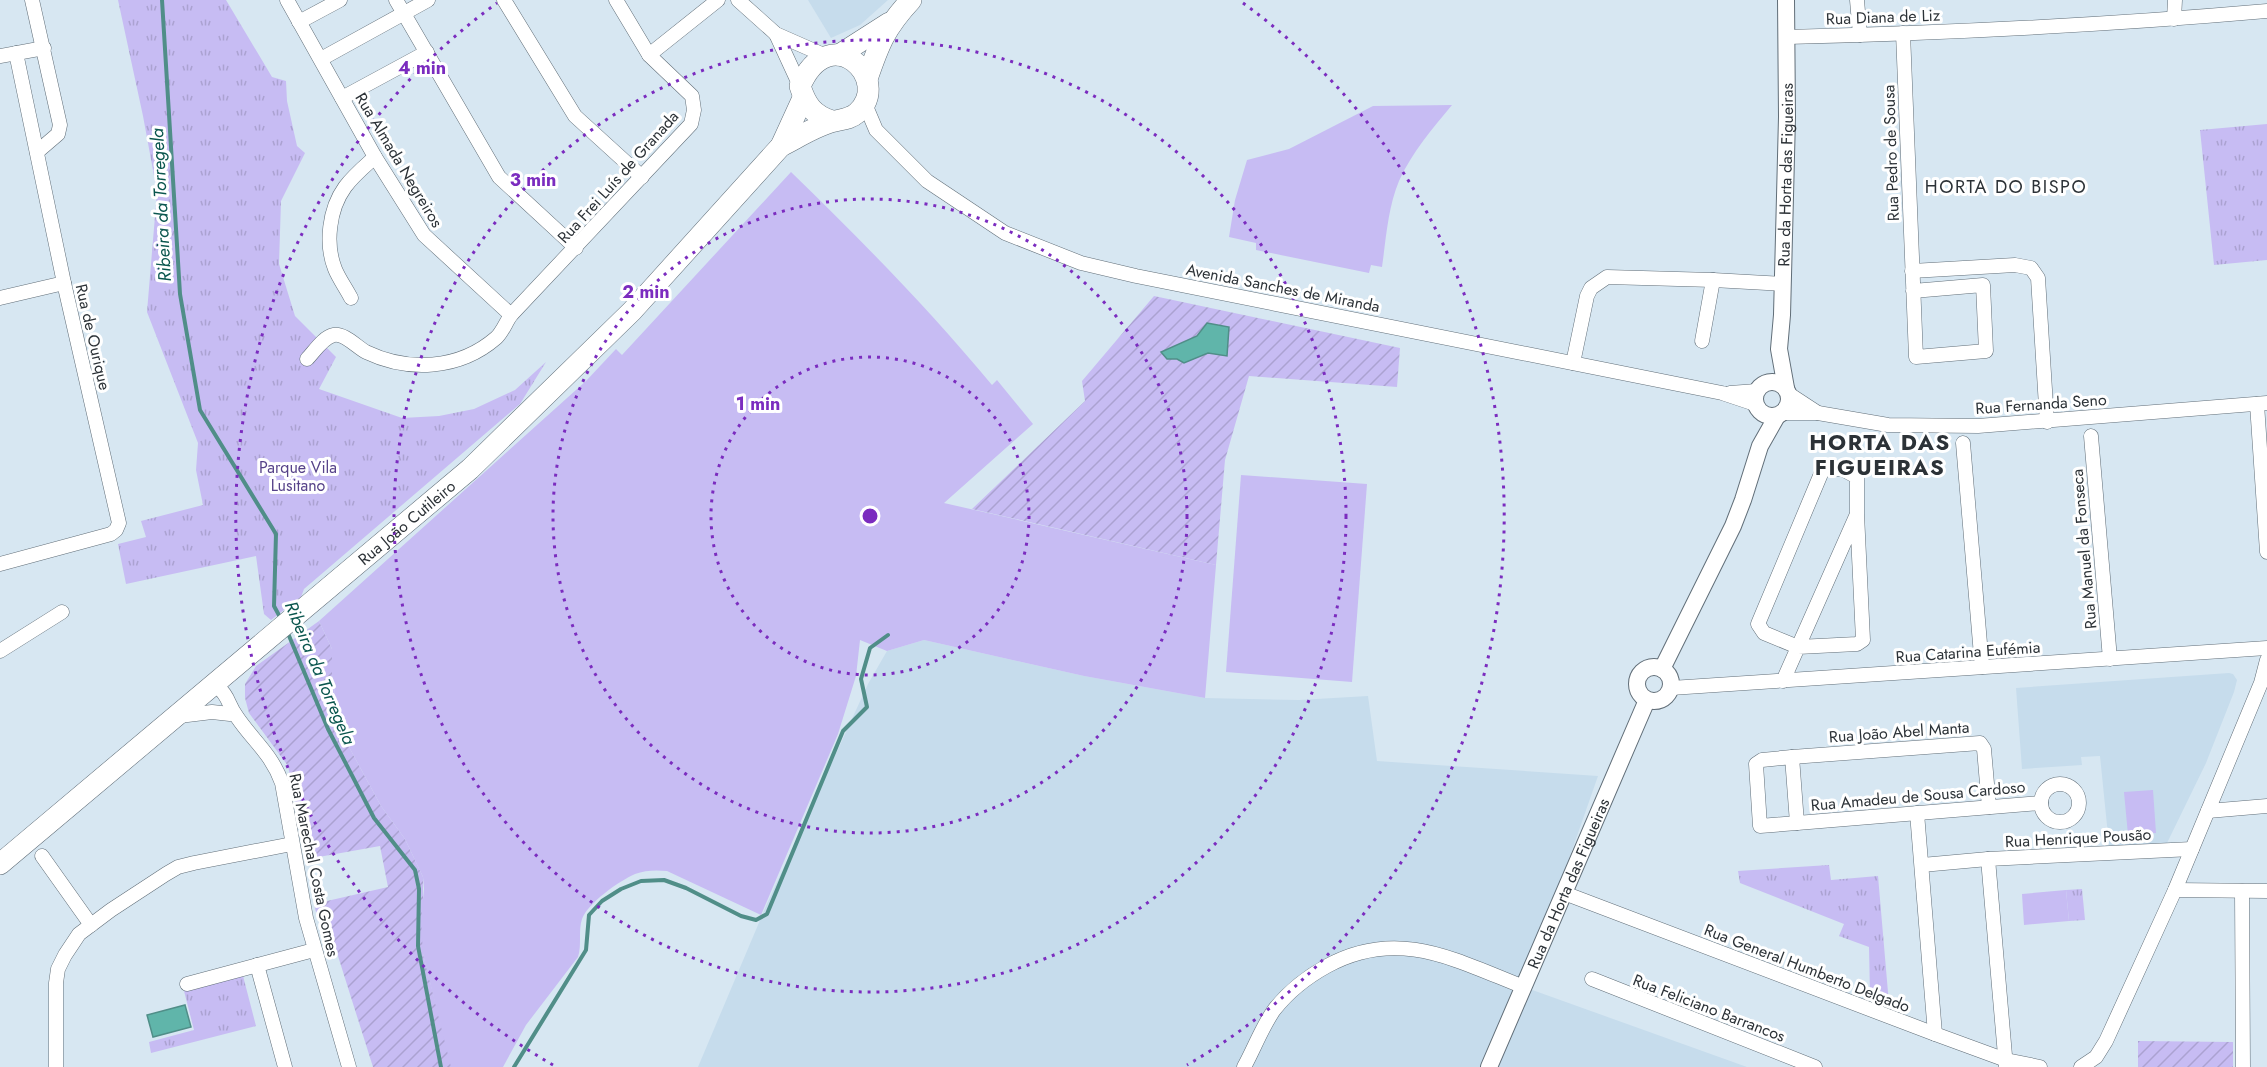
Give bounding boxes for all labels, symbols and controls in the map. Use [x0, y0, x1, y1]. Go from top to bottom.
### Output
street label: Rua Diana de Liz [1825, 3, 1941, 30]
text: 4 min [398, 55, 446, 81]
street label: Rua da Horta das Figueiras [1772, 83, 1799, 267]
street label: Rua Pedro de Sousa [1877, 84, 1905, 222]
street label: Rua Almada Negreiros [350, 88, 448, 232]
street label: Rua Frei Luís de Granada [552, 106, 684, 248]
water label: Ribeira da Torregela [144, 127, 178, 283]
text: 3 min [510, 167, 556, 193]
district label: HORTA DO BISPO [1925, 174, 2087, 200]
street label: Avenida Sanches de Miranda [1184, 258, 1382, 318]
text: 2 min [622, 279, 670, 305]
street label: Rua de Ourique [70, 282, 116, 392]
street label: Rua Fernanda Seno [1975, 388, 2108, 420]
text: 1 min [736, 391, 780, 417]
district label: HORTA DAS FIGUEIRAS [1809, 426, 1951, 483]
park label: Parque Vila Lusitano [259, 456, 337, 497]
street label: Rua Manuel da Fonseca [2066, 468, 2102, 630]
street label: Rua João Cutileiro [353, 474, 461, 570]
centre of rings [860, 506, 880, 526]
water label: Ribeira da Torregela [278, 597, 362, 749]
street label: Rua Catarina Eufémia [1895, 635, 2041, 669]
street label: Rua João Abel Manta [1828, 716, 1970, 748]
street label: Rua Marechal Costa Gomes [283, 771, 345, 959]
street label: Rua Amadeu de Sousa Cardoso [1810, 775, 2027, 817]
street label: Rua da Horta das Figueiras [1521, 794, 1615, 972]
street label: Rua Henrique Pousão [2004, 823, 2152, 853]
street label: Rua General Humberto Delgado [1701, 918, 1914, 1018]
street label: Rua Feliciano Barrancos [1630, 968, 1788, 1048]

